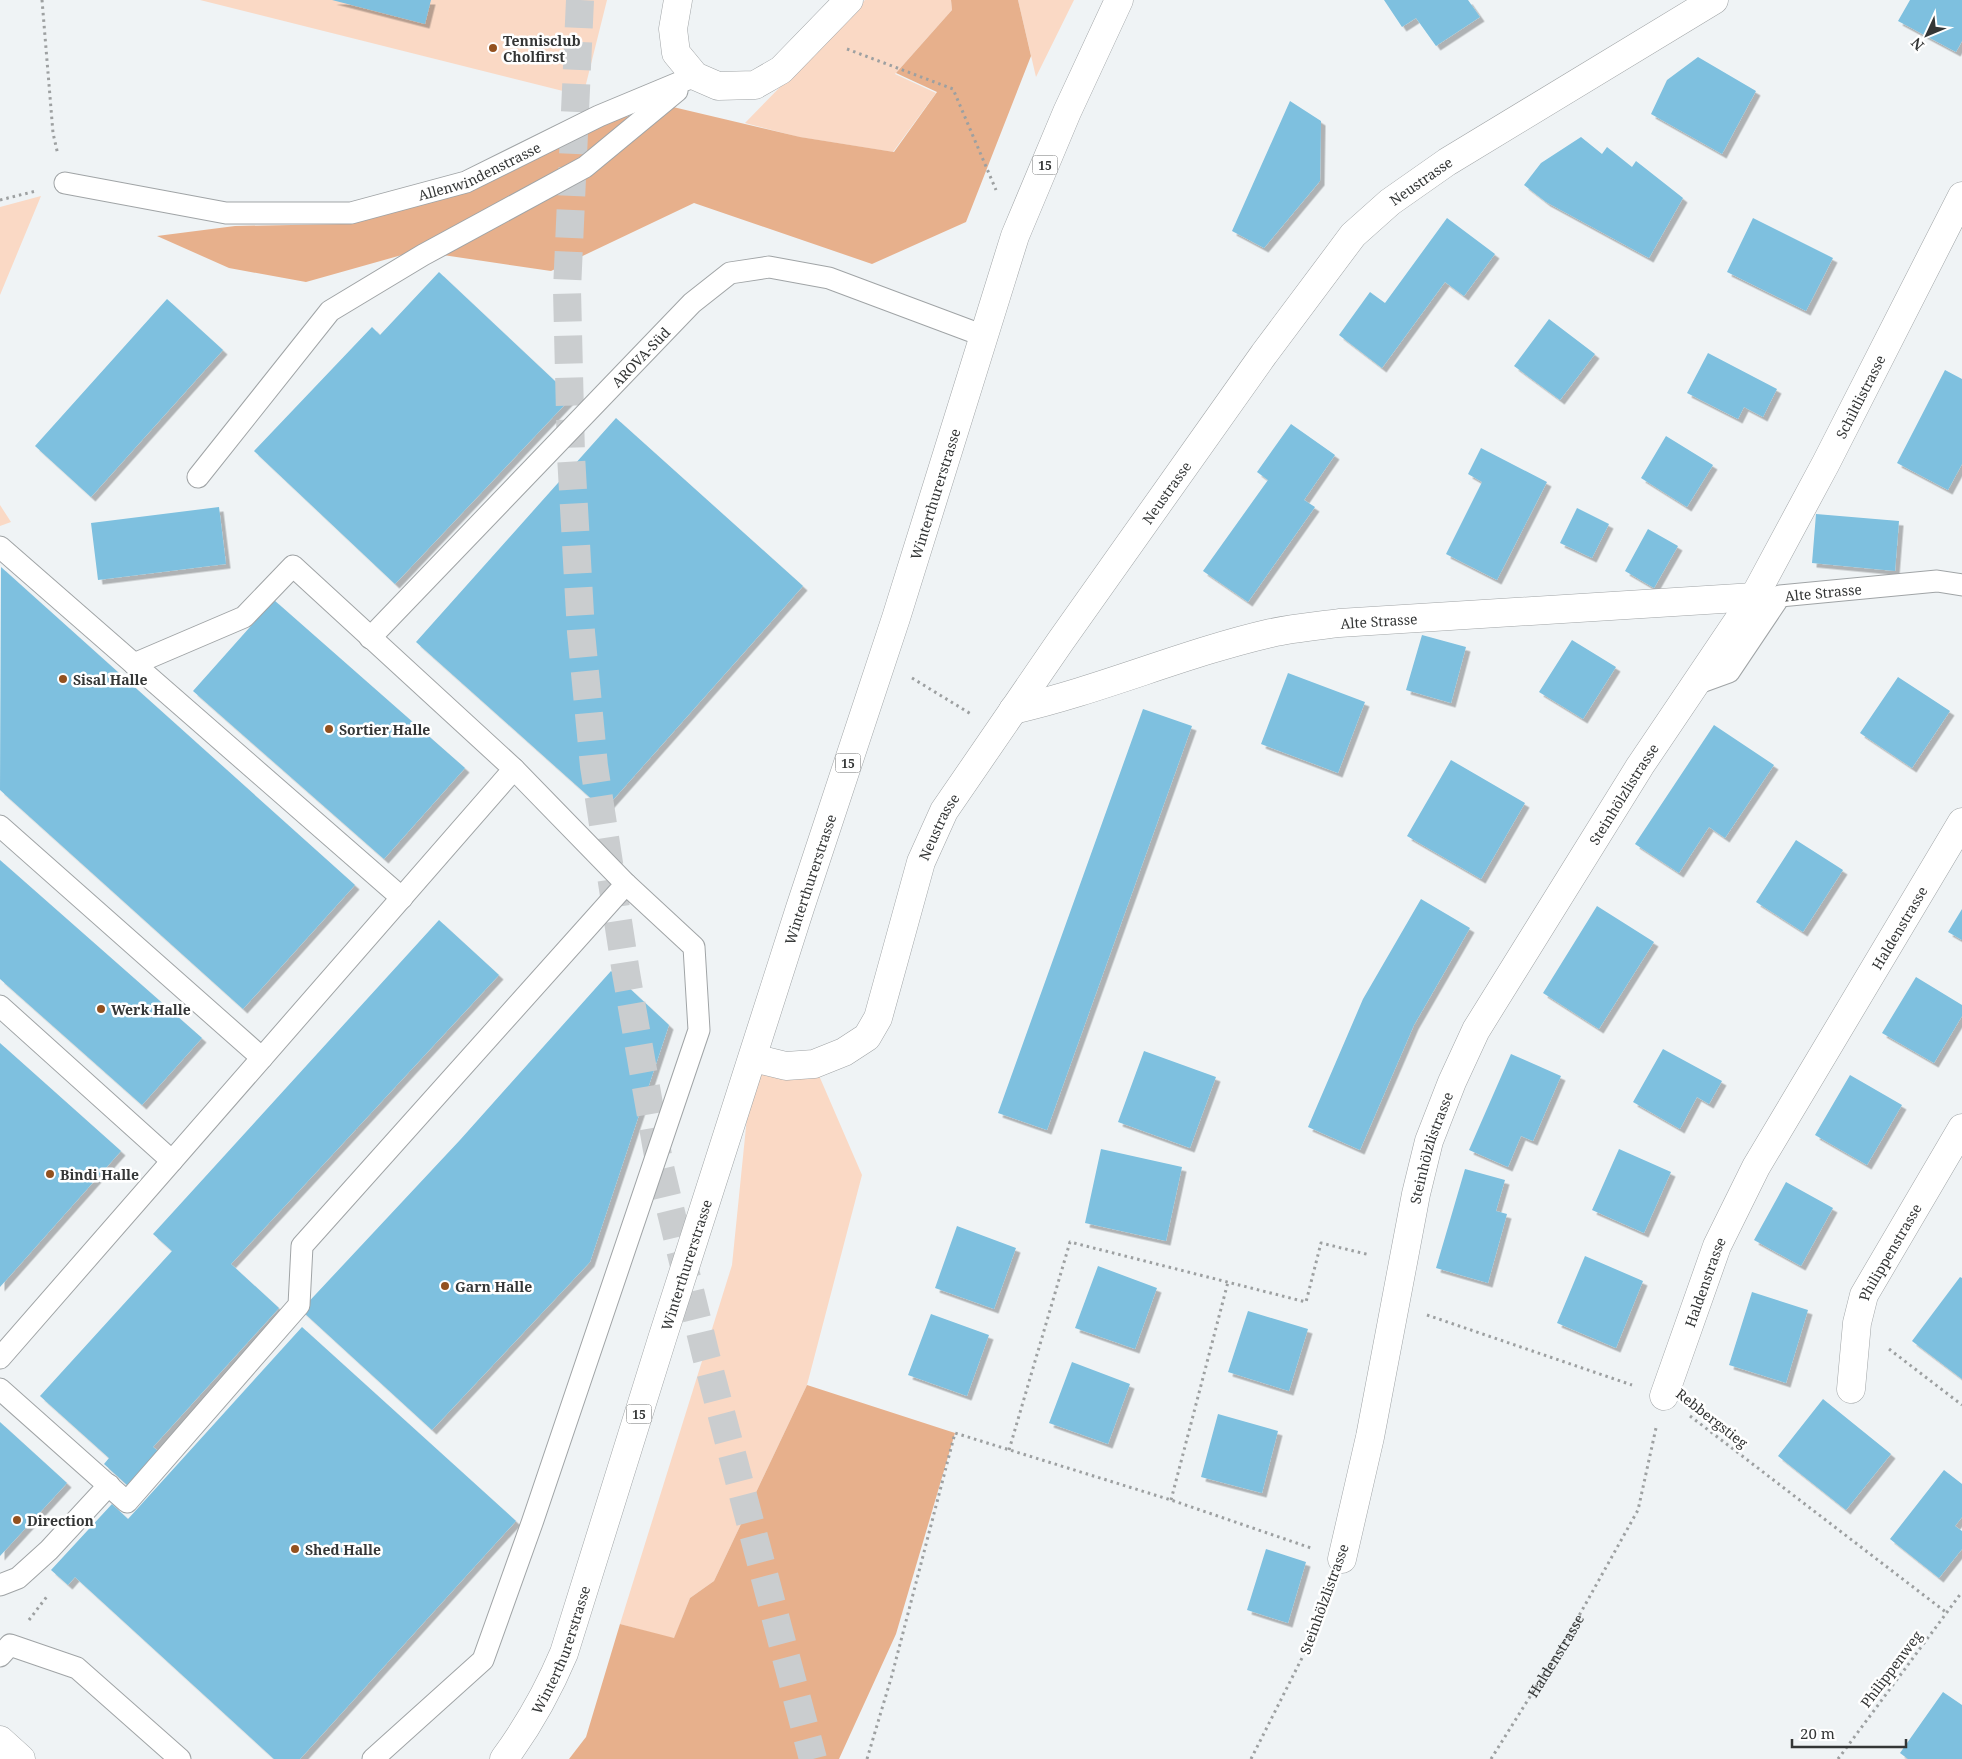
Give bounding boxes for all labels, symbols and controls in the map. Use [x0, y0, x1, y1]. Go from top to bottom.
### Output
north arrow [1902, 10, 1952, 60]
place label: Tennisclub Cholfirst [503, 31, 581, 66]
text: N [1907, 34, 1928, 55]
marker: Tennisclub Cholfirst [487, 42, 499, 54]
street label: Allenwindenstrasse [416, 137, 544, 204]
street label: Neustrasse [1385, 152, 1455, 209]
road number: 15 [1032, 156, 1058, 174]
street label: AROVA-Süd [607, 322, 674, 391]
street label: Schiltlistrasse [1831, 351, 1889, 442]
street label: Winterthurerstrasse [905, 426, 964, 562]
street label: Neustrasse [1137, 457, 1195, 527]
street label: Alte Strasse [1784, 579, 1863, 605]
street label: Alte Strasse [1340, 609, 1418, 632]
place label: Sisal Halle [73, 670, 147, 689]
marker: Sisal Halle [57, 673, 69, 685]
place label: Sortier Halle [339, 720, 430, 739]
marker: Sortier Halle [323, 723, 335, 735]
street label: Steinhölzlistrasse [1584, 739, 1662, 848]
road number: 15 [836, 754, 860, 772]
street label: Neustrasse [914, 789, 963, 863]
street label: Winterthurerstrasse [779, 811, 840, 947]
street label: Haldenstrasse [1867, 882, 1931, 973]
place label: Werk Halle [111, 1000, 191, 1019]
marker: Werk Halle [95, 1003, 107, 1015]
street label: Steinhölzlistrasse [1405, 1089, 1457, 1205]
place label: Bindi Halle [60, 1165, 139, 1184]
marker: Bindi Halle [44, 1168, 56, 1180]
street label: Winterthurerstrasse [656, 1197, 716, 1333]
street label: Philippenstrasse [1854, 1200, 1925, 1302]
street label: Haldenstrasse [1680, 1234, 1729, 1329]
place label: Garn Halle [455, 1277, 532, 1296]
marker: Garn Halle [439, 1280, 451, 1292]
street label: Rebbergstieg [1672, 1384, 1752, 1452]
road number: 15 [626, 1405, 652, 1424]
place label: Direction [27, 1511, 94, 1530]
marker: Direction [11, 1514, 23, 1526]
place label: Shed Halle [305, 1540, 381, 1559]
street label: Steinhölzlistrasse [1295, 1541, 1353, 1657]
marker: Shed Halle [289, 1543, 301, 1555]
street label: Winterthurerstrasse [526, 1583, 594, 1717]
street label: Haldenstrasse [1523, 1610, 1588, 1700]
street label: Philippenweg [1856, 1626, 1926, 1711]
scale bar [1792, 1716, 1906, 1748]
text: 20 m [1800, 1723, 1835, 1743]

